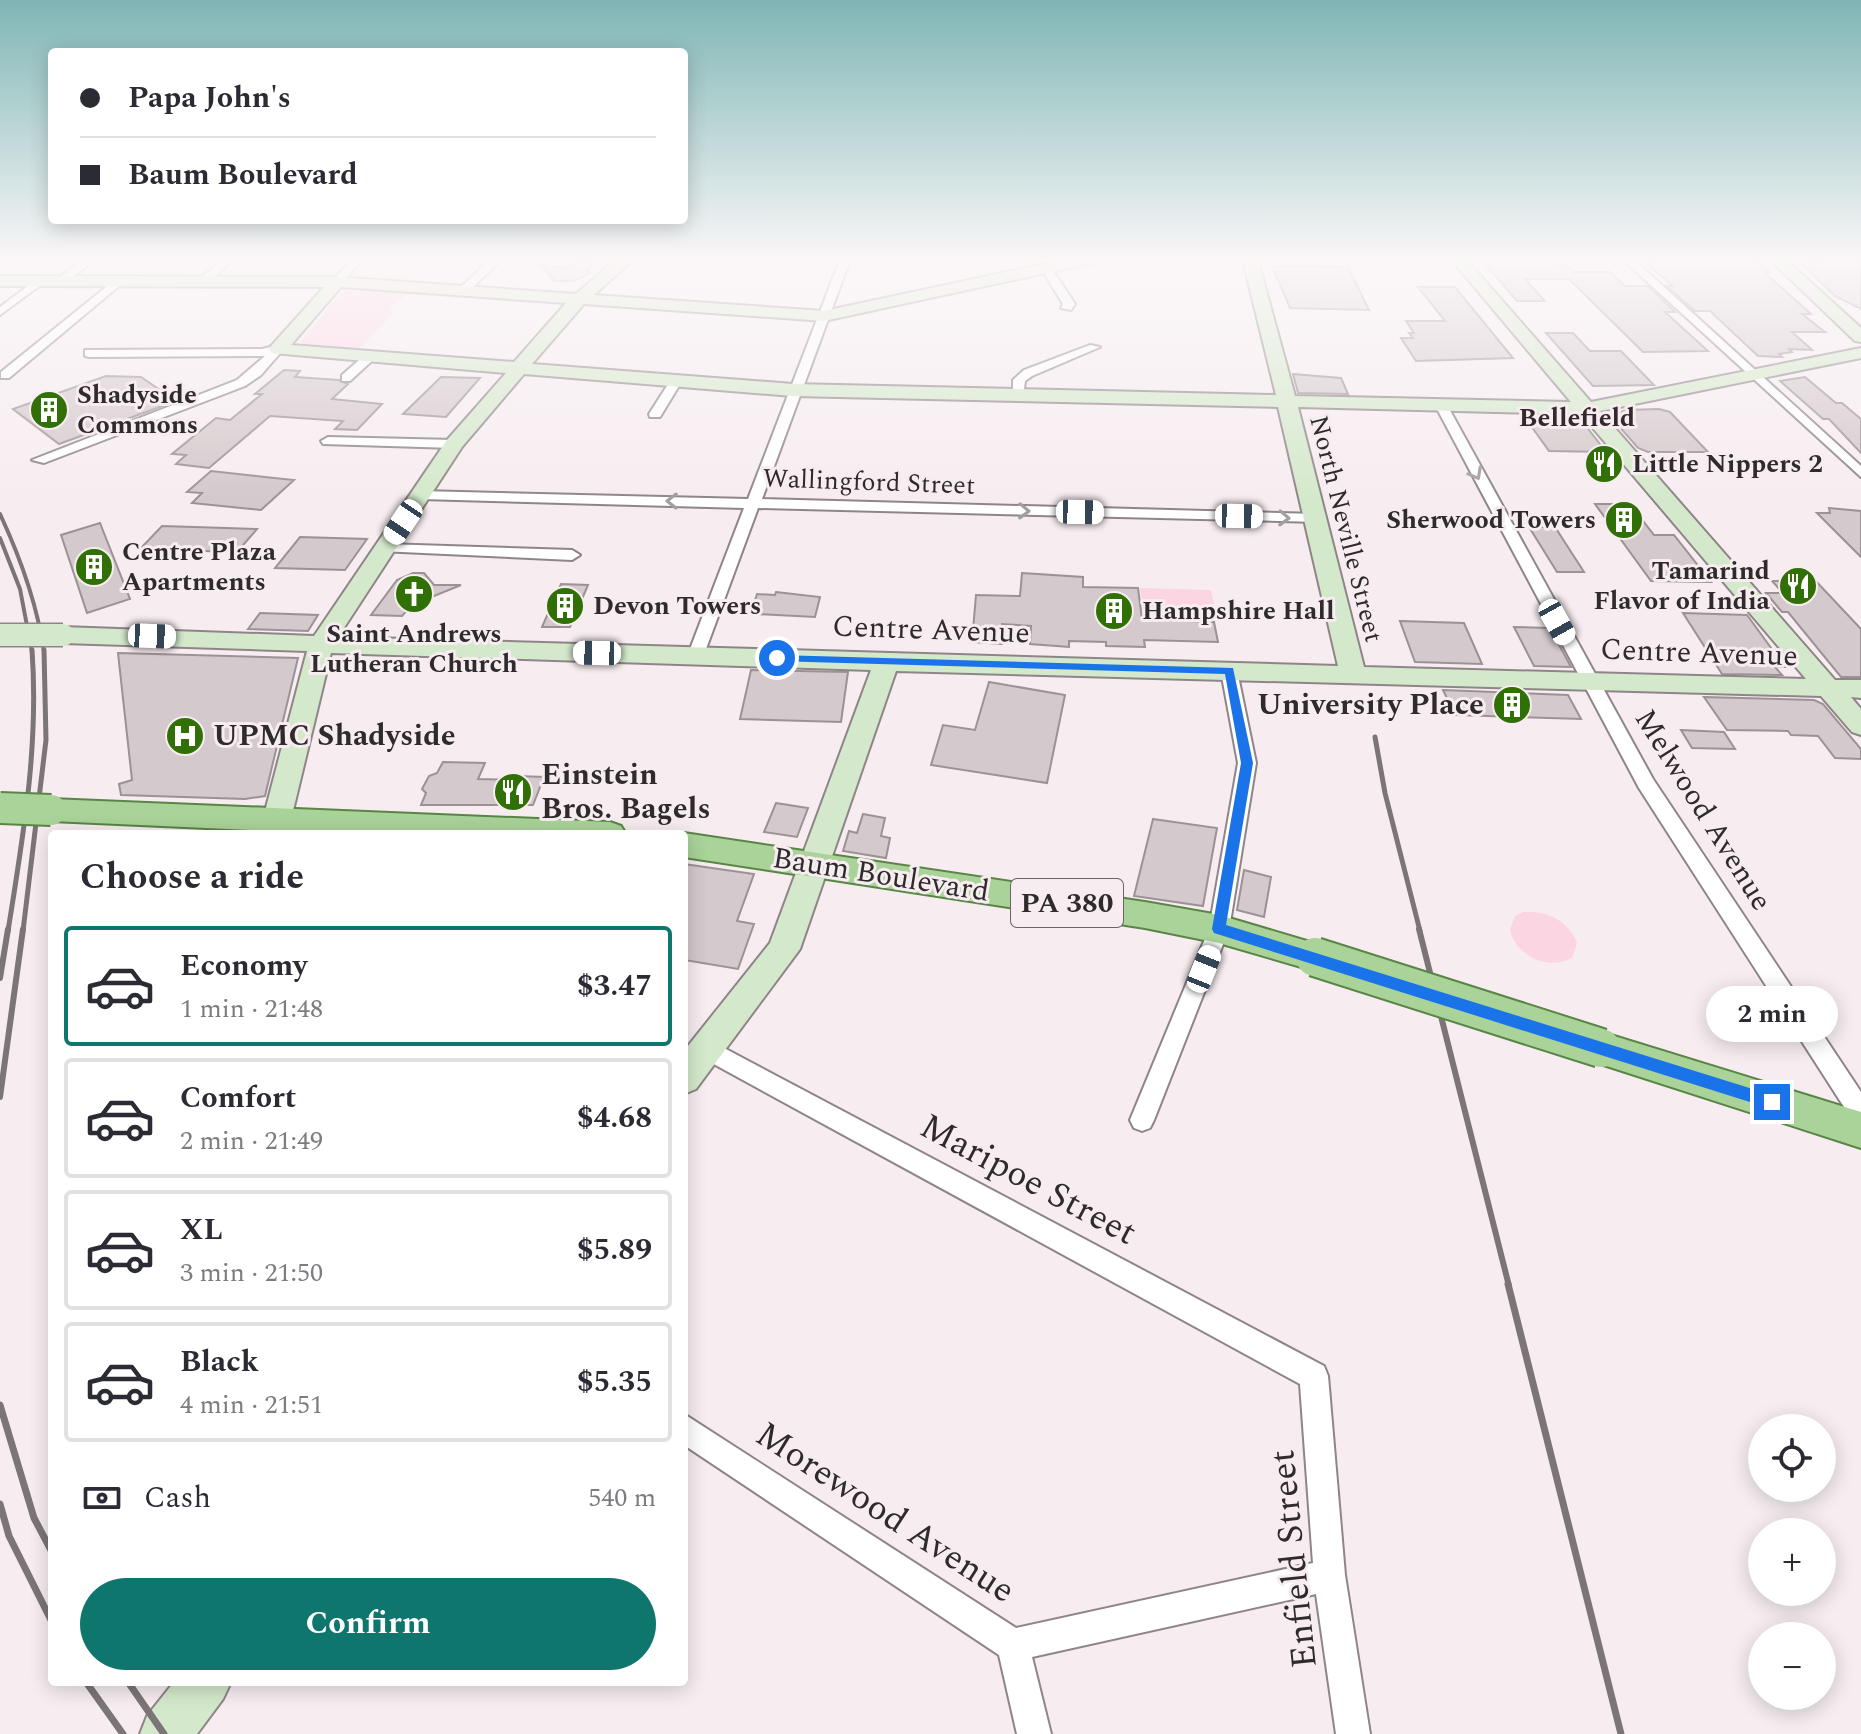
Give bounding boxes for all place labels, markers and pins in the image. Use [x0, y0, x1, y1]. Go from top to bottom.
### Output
place label: Shadyside Commons [77, 375, 198, 445]
building icon: Shadyside Commons [28, 389, 70, 431]
restaurant icon: Little Nippers 2 [1583, 443, 1625, 485]
place label: Little Nippers 2 [1632, 444, 1823, 484]
building icon: Sherwood Towers [1603, 499, 1645, 541]
place label: Sherwood Towers [1386, 500, 1596, 540]
place label: Centre Plaza Apartments [122, 532, 277, 602]
building icon: Centre Plaza Apartments [73, 546, 115, 588]
place label: Tamarind Flavor of India [1594, 551, 1771, 621]
restaurant icon: Tamarind Flavor of India [1777, 565, 1819, 607]
church icon: Saint Andrews Lutheran Church [393, 573, 435, 615]
building icon: Devon Towers [544, 585, 586, 627]
place label: Devon Towers [593, 586, 761, 626]
building icon: Hampshire Hall [1093, 590, 1135, 632]
place label: Hampshire Hall [1142, 591, 1334, 631]
place label: Saint Andrews Lutheran Church [310, 614, 518, 684]
place label: University Place [1257, 682, 1484, 728]
building icon: University Place [1491, 684, 1533, 726]
place label: UPMC Shadyside [213, 713, 456, 759]
hospital icon: UPMC Shadyside [164, 715, 206, 757]
place label: Einstein Bros. Bagels [541, 752, 711, 832]
restaurant icon: Einstein Bros. Bagels [492, 771, 534, 813]

